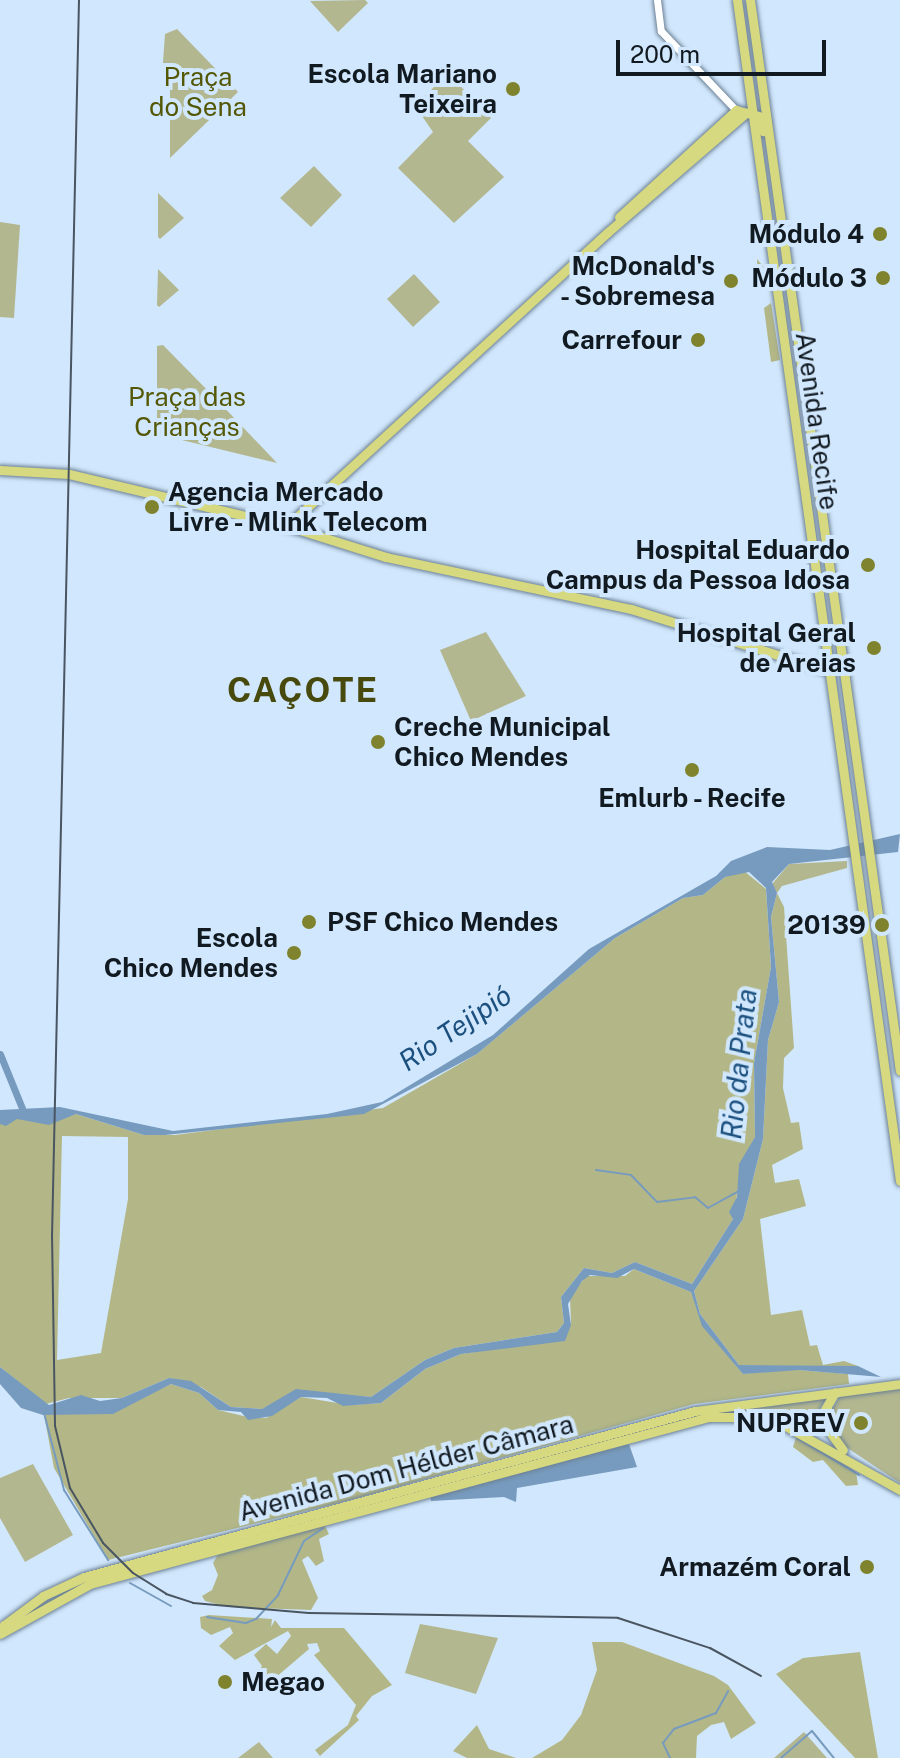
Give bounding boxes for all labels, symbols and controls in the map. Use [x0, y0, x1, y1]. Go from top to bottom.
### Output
scale bar [620, 24, 830, 74]
text: 200 m [630, 40, 700, 68]
place label: Escola Mariano Teixeira [307, 58, 497, 120]
park label: Praça do Sena [149, 61, 247, 122]
marker: Escola Mariano Teixeira [504, 80, 522, 98]
place label: Módulo 4 [749, 218, 864, 250]
marker: Módulo 4 [871, 225, 889, 243]
place label: McDonald's - Sobremesa [558, 250, 715, 312]
place label: Módulo 3 [751, 262, 867, 294]
marker: Módulo 3 [874, 269, 892, 287]
marker: McDonald's - Sobremesa [722, 272, 740, 290]
place label: Carrefour [562, 324, 682, 356]
street label: Avenida Recife [789, 330, 845, 512]
marker: Carrefour [689, 331, 707, 349]
park label: Praça das Crianças [128, 381, 246, 442]
place label: Agencia Mercado Livre - Mlink Telecom [168, 476, 431, 538]
marker: Agencia Mercado Livre - Mlink Telecom [143, 498, 161, 516]
place label: Hospital Eduardo Campus da Pessoa Idosa [545, 534, 850, 596]
marker: Hospital Eduardo Campus da Pessoa Idosa [857, 554, 879, 576]
place label: Hospital Geral de Areias [677, 617, 856, 678]
marker: Hospital Geral de Areias [863, 637, 885, 659]
district label: CAÇOTE [227, 671, 379, 711]
place label: Creche Municipal Chico Mendes [394, 711, 611, 772]
marker: Creche Municipal Chico Mendes [369, 733, 387, 751]
marker: Emlurb - Recife [683, 761, 701, 779]
place label: Emlurb - Recife [597, 782, 787, 814]
place label: PSF Chico Mendes [327, 906, 558, 938]
place label: 20139 [787, 909, 866, 941]
marker: PSF Chico Mendes [298, 911, 320, 933]
marker: 20139 [873, 916, 891, 934]
place label: Escola Chico Mendes [104, 922, 278, 984]
marker: Escola Chico Mendes [285, 944, 303, 962]
water label: Rio Tejipió [392, 978, 518, 1078]
water label: Rio da Prata [714, 987, 764, 1141]
place label: NUPREV [736, 1407, 845, 1439]
street label: Avenida Dom Hélder Câmara [235, 1408, 577, 1528]
marker: NUPREV [852, 1414, 870, 1432]
place label: Armazém Coral [659, 1551, 851, 1583]
marker: Armazém Coral [858, 1558, 876, 1576]
place label: Megao [241, 1666, 325, 1698]
marker: Megao [216, 1673, 234, 1691]

